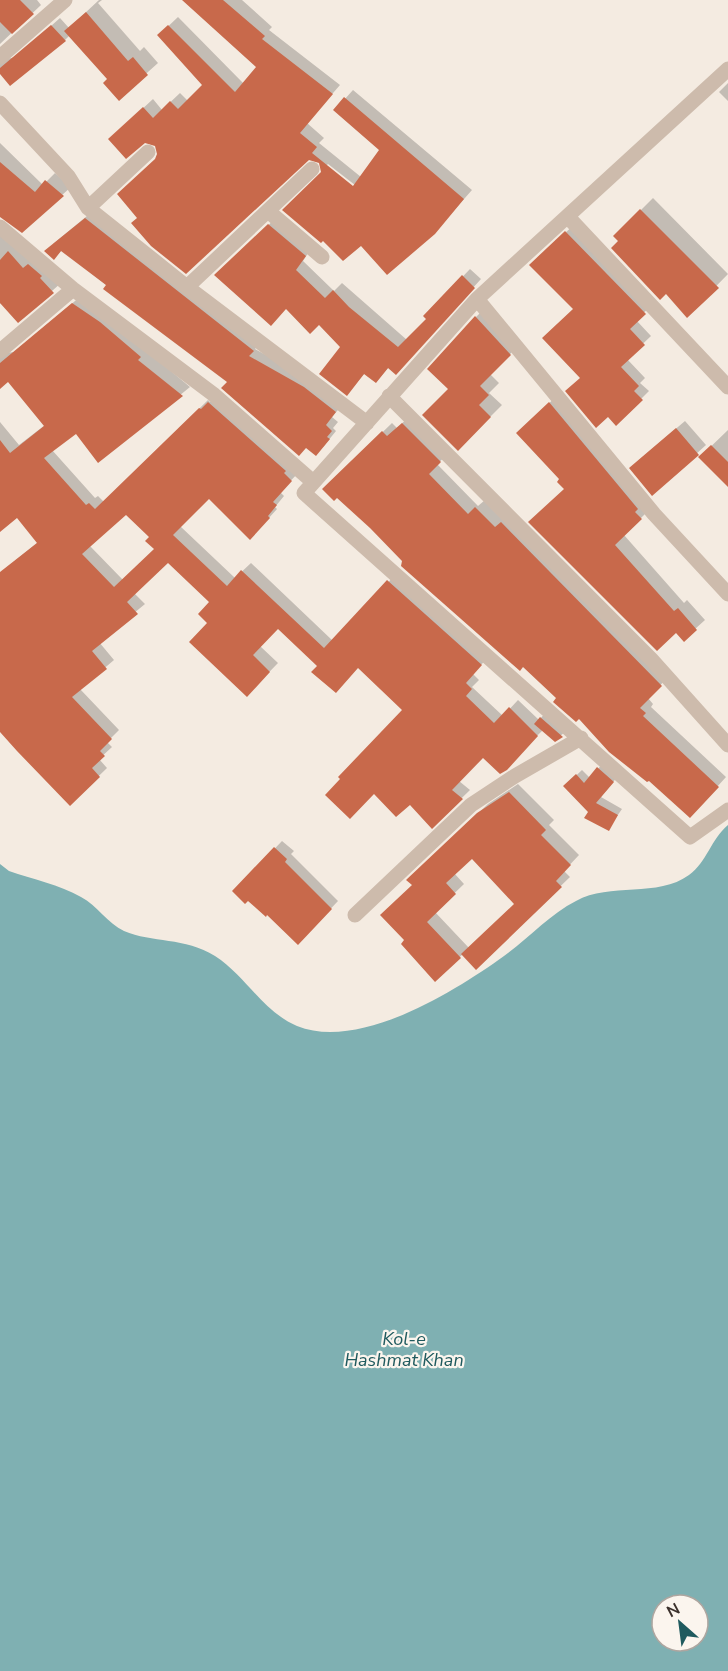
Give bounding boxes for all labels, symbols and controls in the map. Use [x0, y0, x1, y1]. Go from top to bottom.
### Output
water label: Kol-e Hashmat Khan [344, 1327, 464, 1372]
north arrow [650, 1593, 710, 1653]
text: N [663, 1598, 684, 1623]

